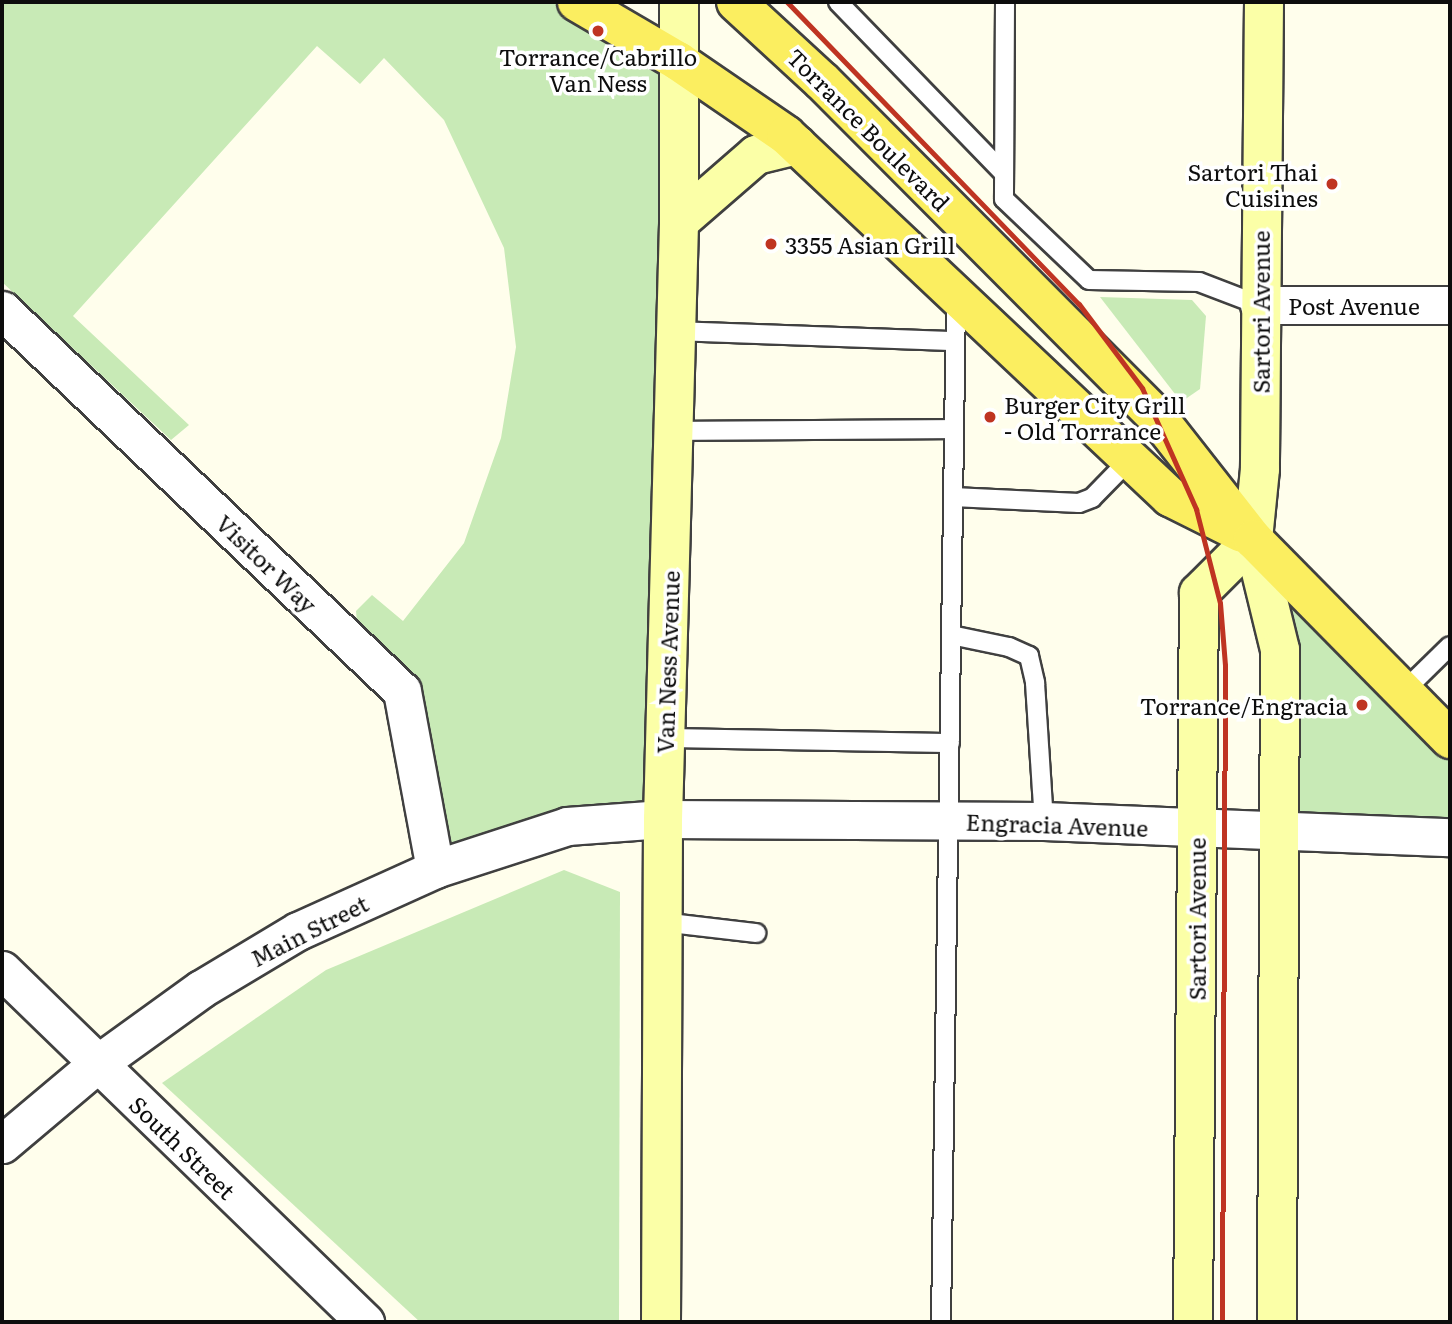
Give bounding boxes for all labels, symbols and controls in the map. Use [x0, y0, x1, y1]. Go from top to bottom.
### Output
marker: Torrance/Cabrillo Van Ness [590, 23, 606, 39]
place label: Torrance/Cabrillo Van Ness [499, 42, 697, 96]
street label: Torrance Boulevard [782, 42, 956, 216]
place label: Sartori Thai Cuisines [1187, 157, 1318, 211]
marker: Sartori Thai Cuisines [1324, 176, 1340, 192]
place label: 3355 Asian Grill [785, 230, 955, 258]
street label: Sartori Avenue [1246, 231, 1274, 393]
marker: 3355 Asian Grill [763, 236, 779, 252]
street label: Post Avenue [1288, 291, 1420, 319]
place label: Burger City Grill - Old Torrance [1004, 390, 1186, 444]
marker: Burger City Grill - Old Torrance [982, 409, 998, 425]
street label: Visitor Way [211, 508, 323, 618]
street label: Van Ness Avenue [650, 570, 684, 754]
place label: Torrance/Engracia [1140, 691, 1348, 719]
marker: Torrance/Engracia [1354, 697, 1370, 713]
street label: Engracia Avenue [965, 807, 1149, 841]
street label: Sartori Avenue [1182, 838, 1210, 1000]
street label: Main Street [246, 889, 372, 971]
street label: South Street [125, 1090, 241, 1204]

